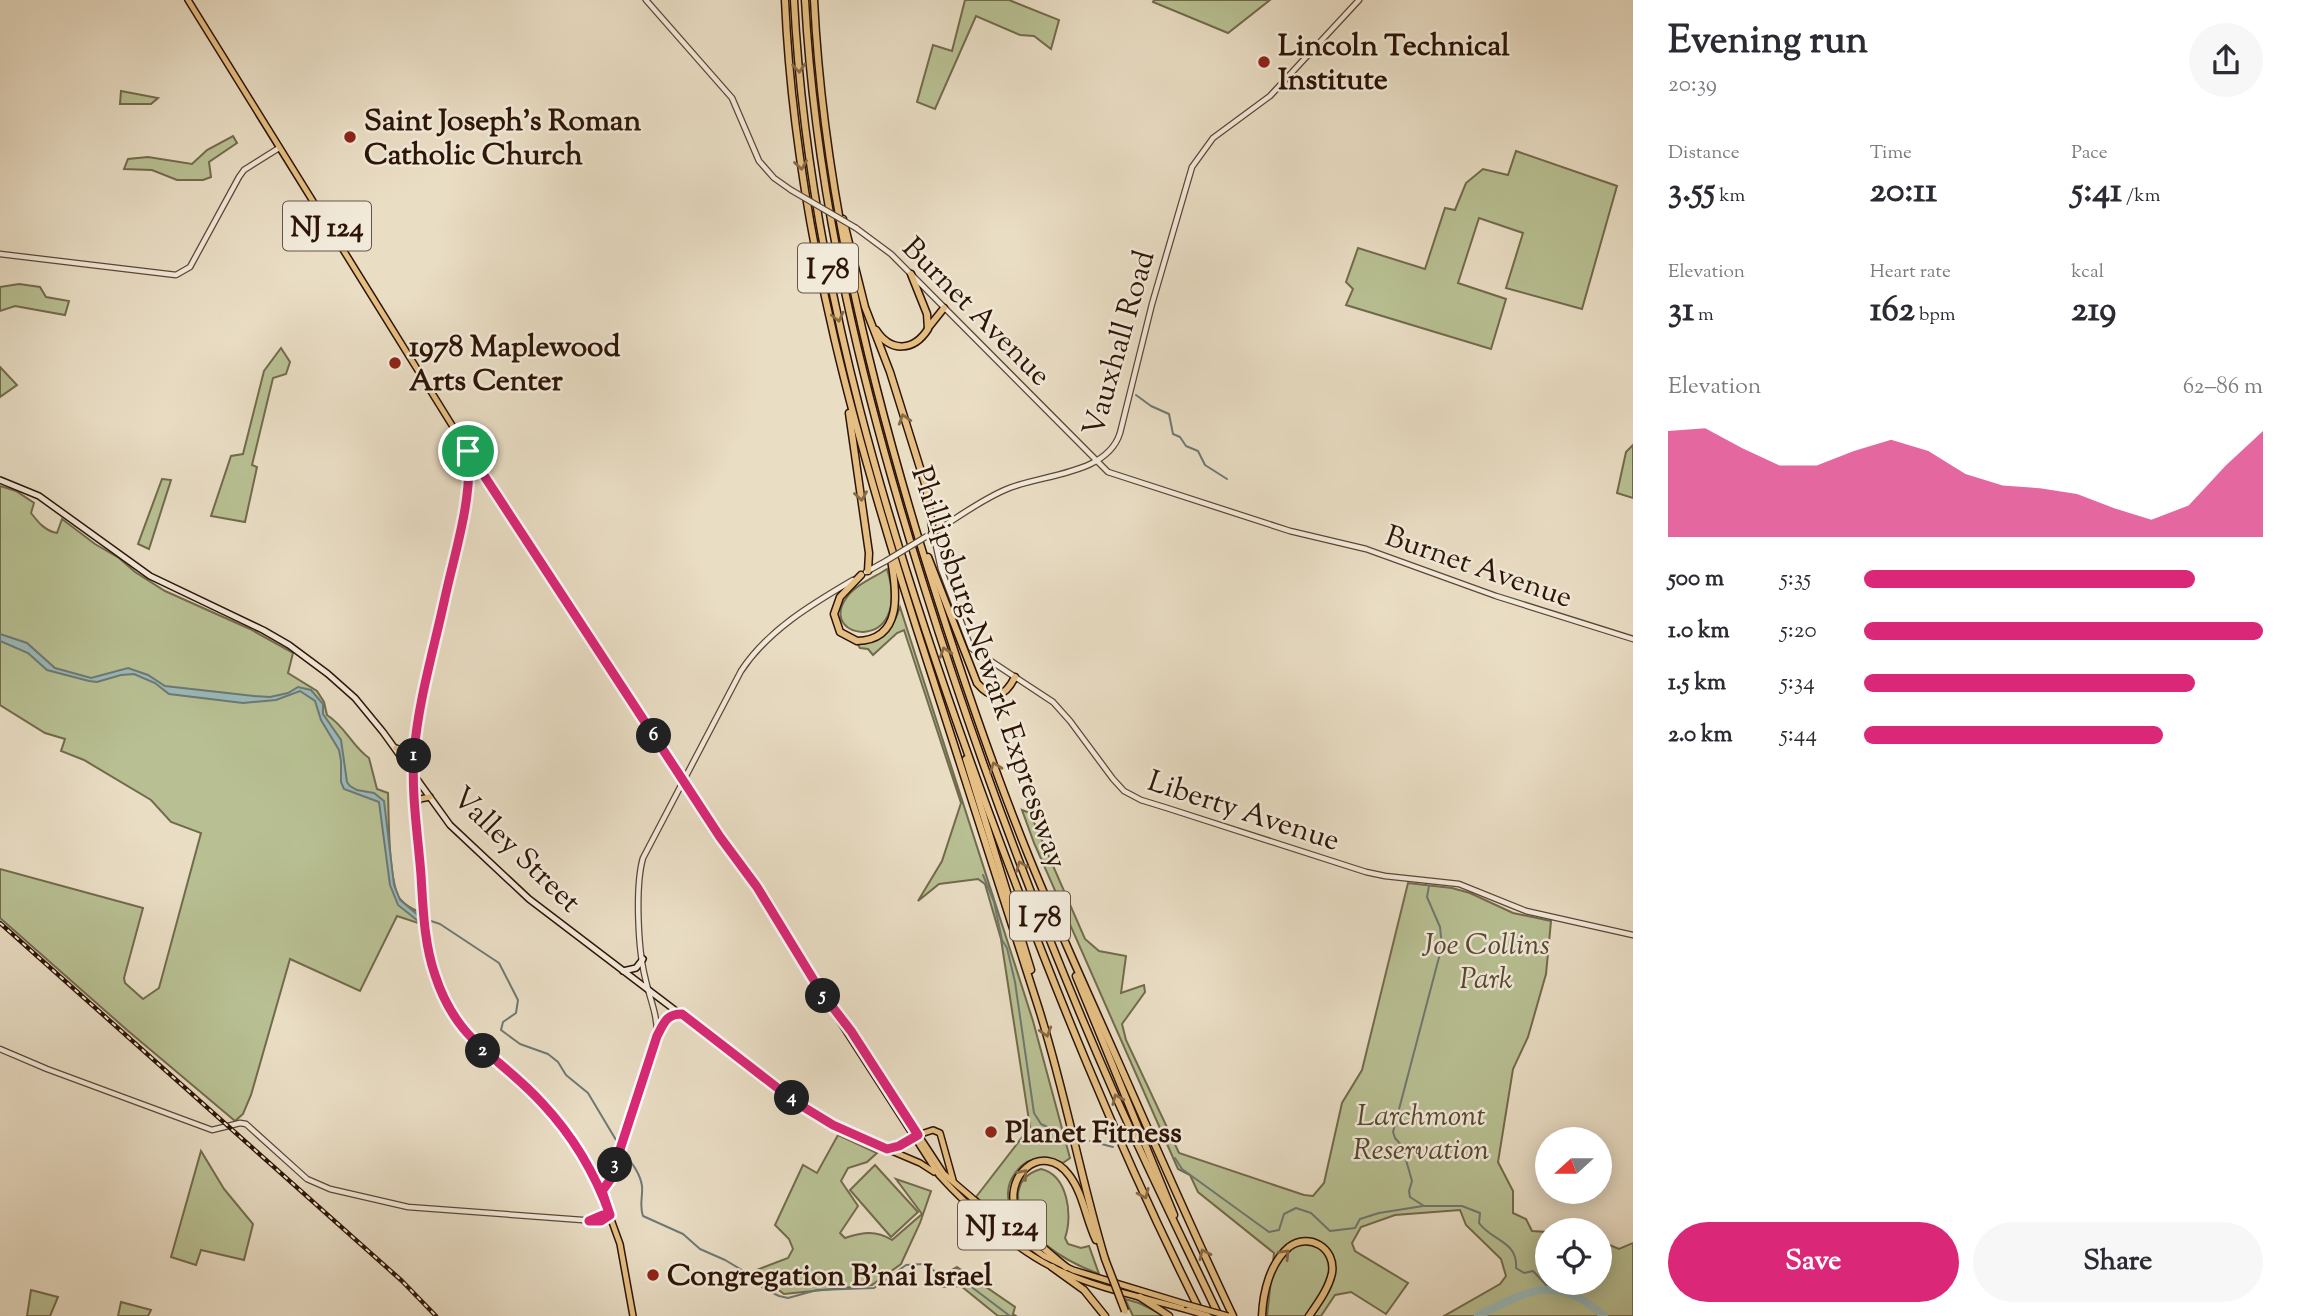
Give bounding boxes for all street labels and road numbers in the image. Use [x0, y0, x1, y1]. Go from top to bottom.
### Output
road number: NJ 124 [283, 202, 371, 250]
street label: Burnet Avenue [891, 228, 1060, 397]
road number: I 78 [798, 244, 858, 292]
street label: Vauxhall Road [1073, 246, 1167, 442]
street label: Phillipsburg-Newark Expressway [898, 461, 1077, 875]
street label: Burnet Avenue [1379, 516, 1578, 621]
street label: Liberty Avenue [1142, 761, 1345, 864]
street label: Valley Street [441, 778, 590, 924]
road number: I 78 [1010, 892, 1070, 940]
road number: NJ 124 [958, 1200, 1046, 1250]

